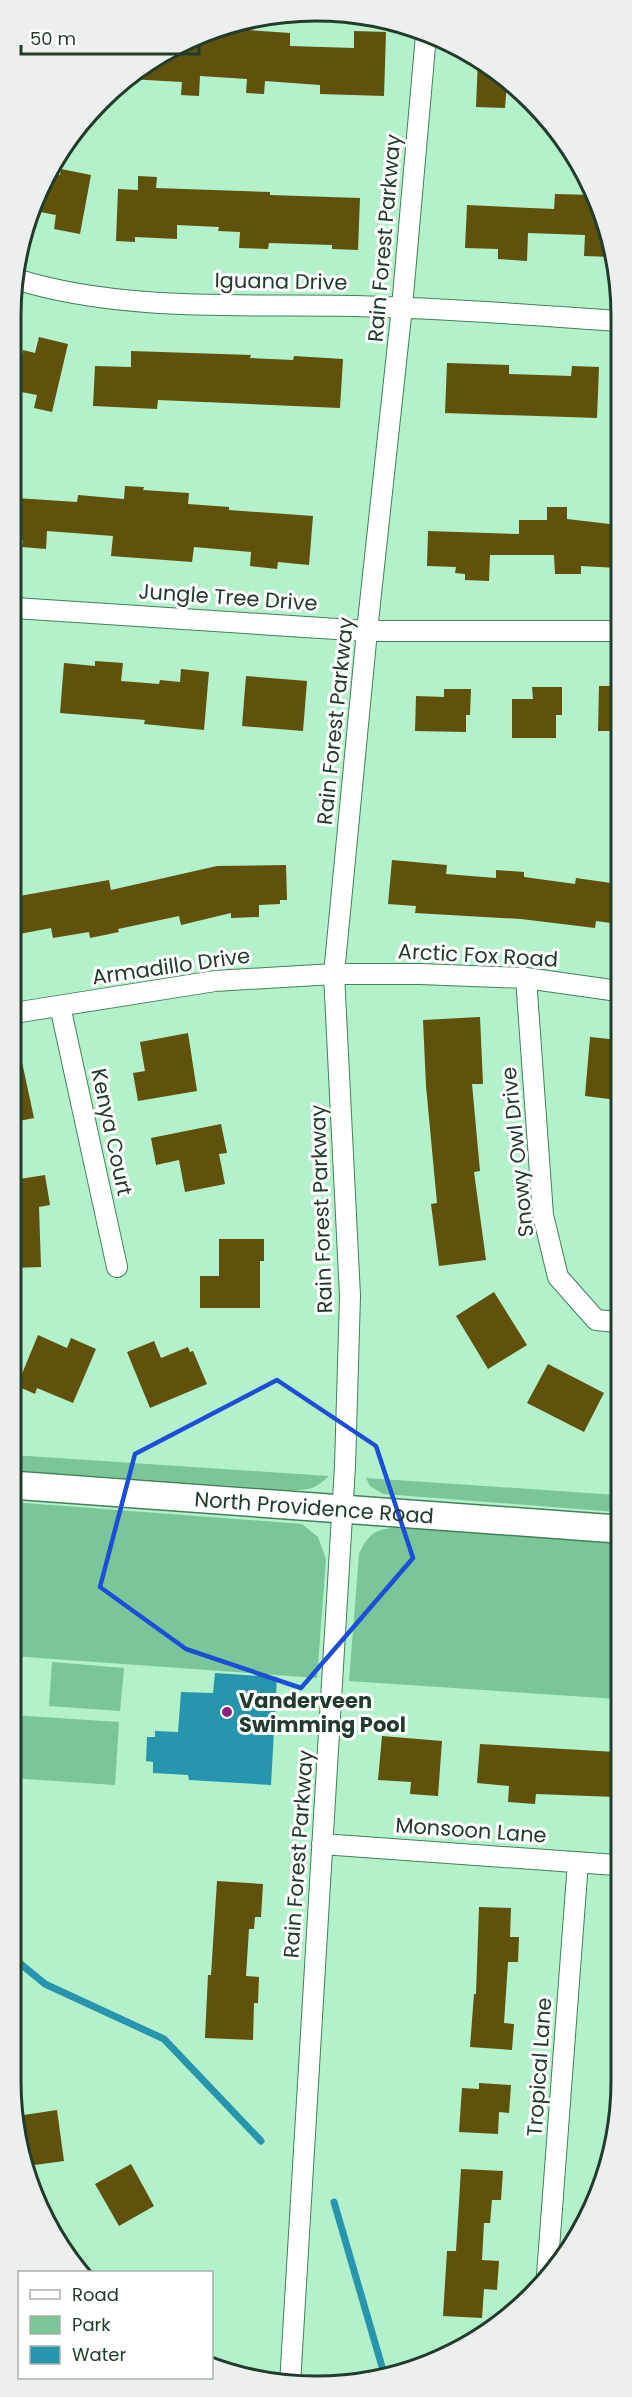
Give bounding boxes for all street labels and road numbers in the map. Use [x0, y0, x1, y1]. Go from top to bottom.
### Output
street label: Rain Forest Parkway [360, 133, 408, 343]
street label: Iguana Drive [214, 265, 348, 297]
street label: Jungle Tree Drive [137, 576, 319, 618]
street label: Rain Forest Parkway [310, 616, 360, 826]
street label: Arctic Fox Road [397, 936, 559, 974]
street label: Armadillo Drive [90, 941, 252, 991]
street label: Snowy Owl Drive [494, 1065, 540, 1239]
street label: Kenya Court [84, 1066, 140, 1198]
street label: Rain Forest Parkway [303, 1104, 339, 1314]
street label: North Providence Road [194, 1484, 435, 1530]
street label: Rain Forest Parkway [276, 1749, 320, 1959]
street label: Monsoon Lane [394, 1810, 548, 1850]
street label: Tropical Lane [520, 1996, 558, 2138]

